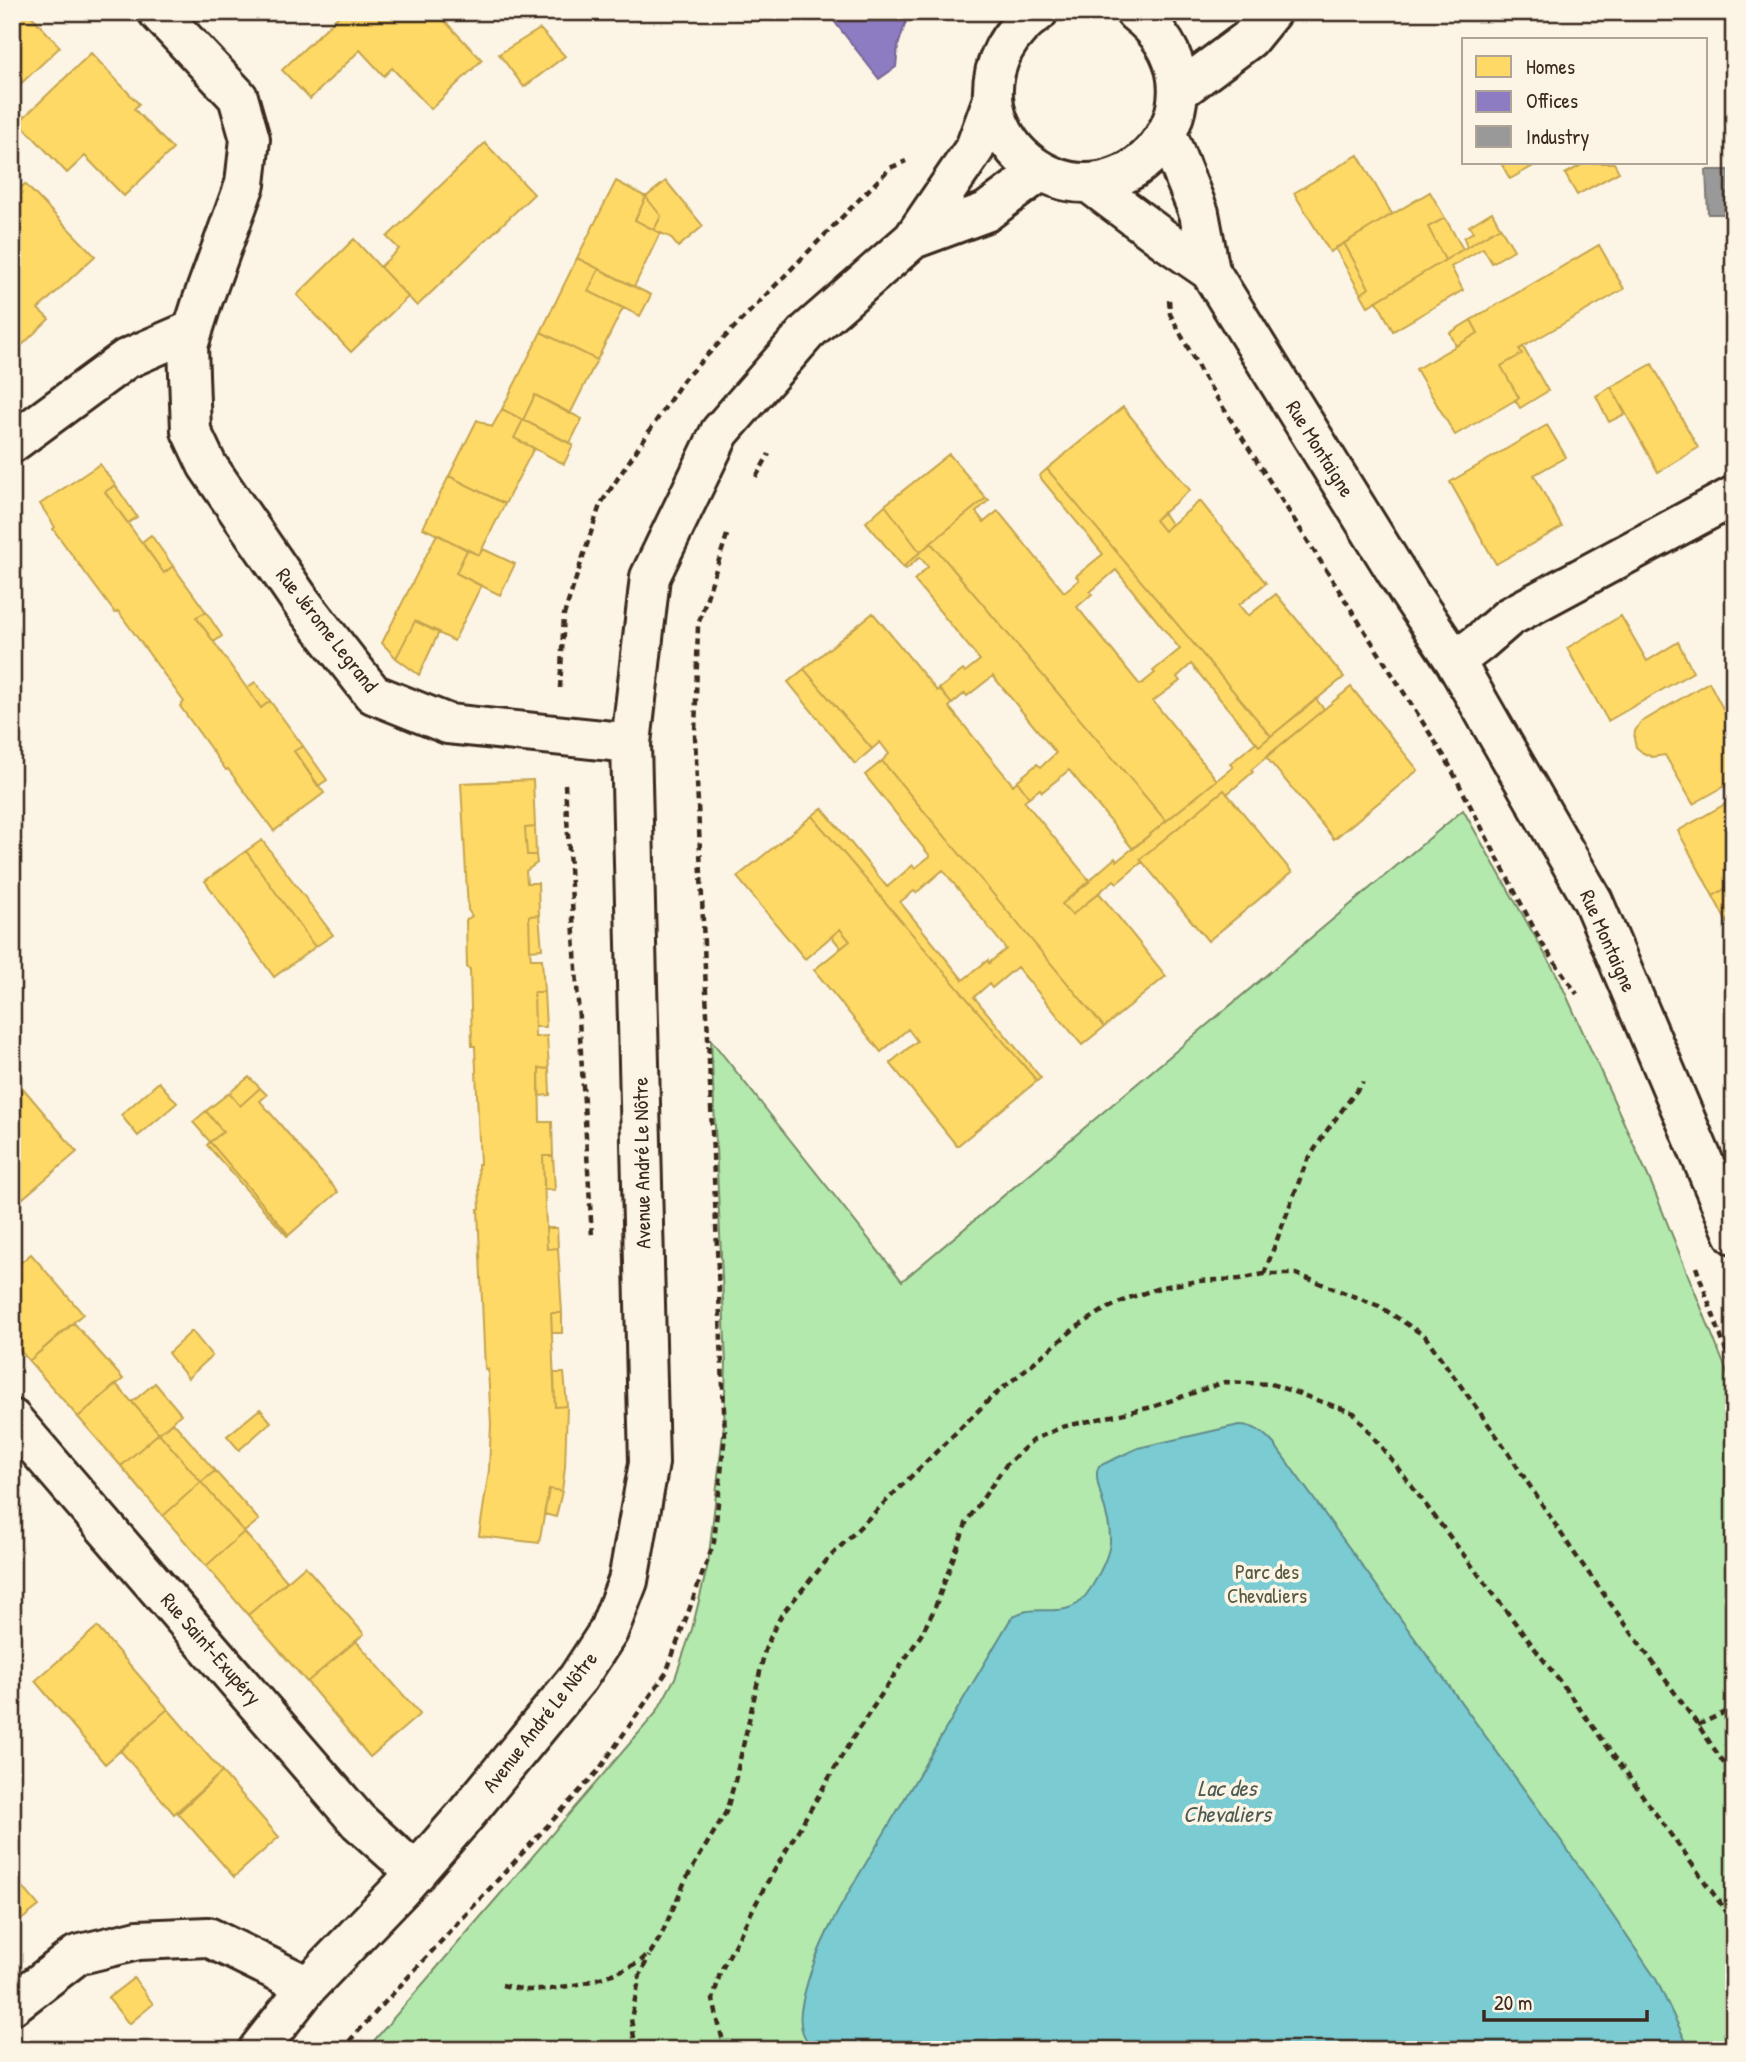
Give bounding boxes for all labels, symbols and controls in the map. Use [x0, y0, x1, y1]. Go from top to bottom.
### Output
legend [1462, 38, 1708, 164]
text: Homes [1526, 52, 1575, 81]
text: Offices [1526, 86, 1578, 115]
text: Industry [1526, 122, 1589, 151]
street label: Rue Montaigne [1279, 395, 1362, 503]
street label: Rue Jérome Legrand [270, 561, 385, 698]
street label: Rue Montaigne [1573, 885, 1644, 996]
street label: Avenue André Le Nôtre [626, 1077, 657, 1249]
park label: Parc des Chevaliers [1227, 1557, 1307, 1610]
street label: Rue Saint-Exupéry [154, 1586, 268, 1711]
street label: Avenue André Le Nôtre [475, 1645, 604, 1798]
water label: Lac des Chevaliers [1183, 1772, 1273, 1829]
scale bar [1484, 1978, 1646, 2022]
text: 20 m [1494, 1988, 1532, 2017]

